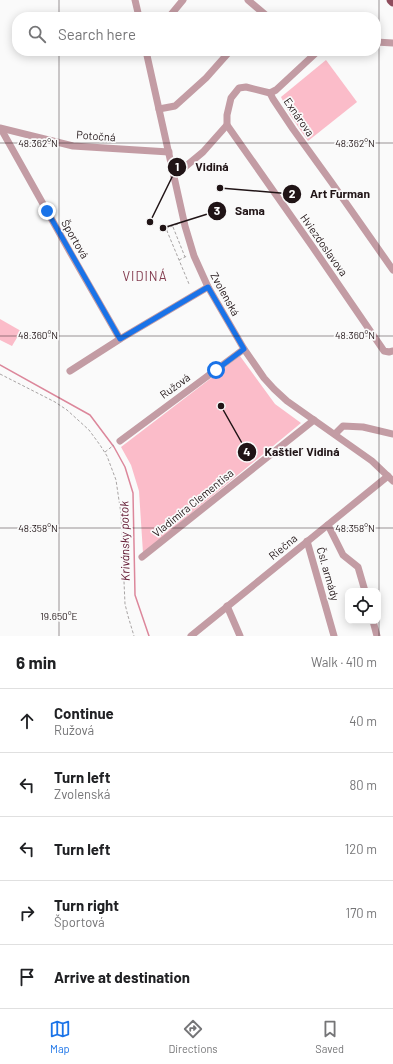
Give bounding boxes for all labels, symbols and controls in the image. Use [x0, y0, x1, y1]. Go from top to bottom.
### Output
search box [12, 12, 381, 56]
icon: search [26, 23, 48, 45]
text: Search here [58, 25, 136, 43]
street label: Exnárova [281, 95, 317, 138]
street label: Potočná [76, 128, 116, 143]
text: 48.362°N [18, 137, 58, 149]
text: 48.362°N [335, 137, 375, 149]
callout: Vidiná [167, 155, 237, 179]
text: 1 [175, 159, 179, 173]
text: Vidiná [195, 159, 229, 173]
callout: Art Furman [282, 182, 378, 206]
text: 2 [289, 186, 296, 200]
text: Art Furman [310, 186, 370, 200]
callout: Sama [207, 199, 273, 223]
route end [38, 202, 56, 220]
text: 3 [214, 203, 220, 217]
text: Sama [235, 203, 265, 217]
street label: Hviezdoslavova [298, 211, 351, 278]
street label: Športová [59, 217, 92, 261]
district label: VIDINÁ [122, 268, 168, 284]
street label: Zvolenská [208, 270, 243, 318]
text: 48.360°N [18, 329, 58, 341]
text: 48.360°N [335, 329, 375, 341]
route start [207, 361, 225, 379]
street label: Ružová [157, 370, 192, 401]
callout: Kaštieľ Vidiná [237, 440, 348, 464]
text: 4 [243, 444, 251, 458]
text: Kaštieľ Vidiná [265, 444, 339, 458]
street label: Vladimíra Clementisa [150, 466, 236, 539]
water label: Krivánsky potok [116, 501, 132, 581]
text: 48.358°N [18, 522, 58, 534]
text: 48.358°N [335, 522, 375, 534]
street label: Riečna [266, 531, 299, 562]
street label: Čsl. armády [315, 546, 342, 602]
map controls [345, 588, 381, 624]
button: locate [345, 588, 381, 624]
text: 19.650°E [40, 610, 78, 622]
text: 6 min [16, 652, 56, 672]
text: Walk · 410 m [311, 654, 377, 670]
text: Continue [54, 704, 114, 722]
icon: ahead [16, 710, 38, 732]
text: 40 m [349, 713, 377, 729]
text: Ružová [54, 722, 94, 738]
text: Turn left [54, 768, 110, 786]
icon: left [16, 774, 38, 796]
text: 80 m [350, 777, 377, 793]
text: Zvolenská [54, 786, 110, 802]
icon: left [16, 838, 38, 860]
text: Turn left [54, 840, 110, 858]
text: 120 m [345, 841, 377, 857]
text: Turn right [54, 896, 119, 914]
icon: right [16, 902, 38, 924]
text: 170 m [346, 905, 377, 921]
text: Športová [54, 914, 105, 930]
icon: arrive [16, 966, 38, 988]
text: Arrive at destination [54, 968, 190, 986]
tab: Map [49, 1018, 71, 1055]
tab: Directions [168, 1018, 218, 1055]
tab: Saved [315, 1018, 344, 1055]

